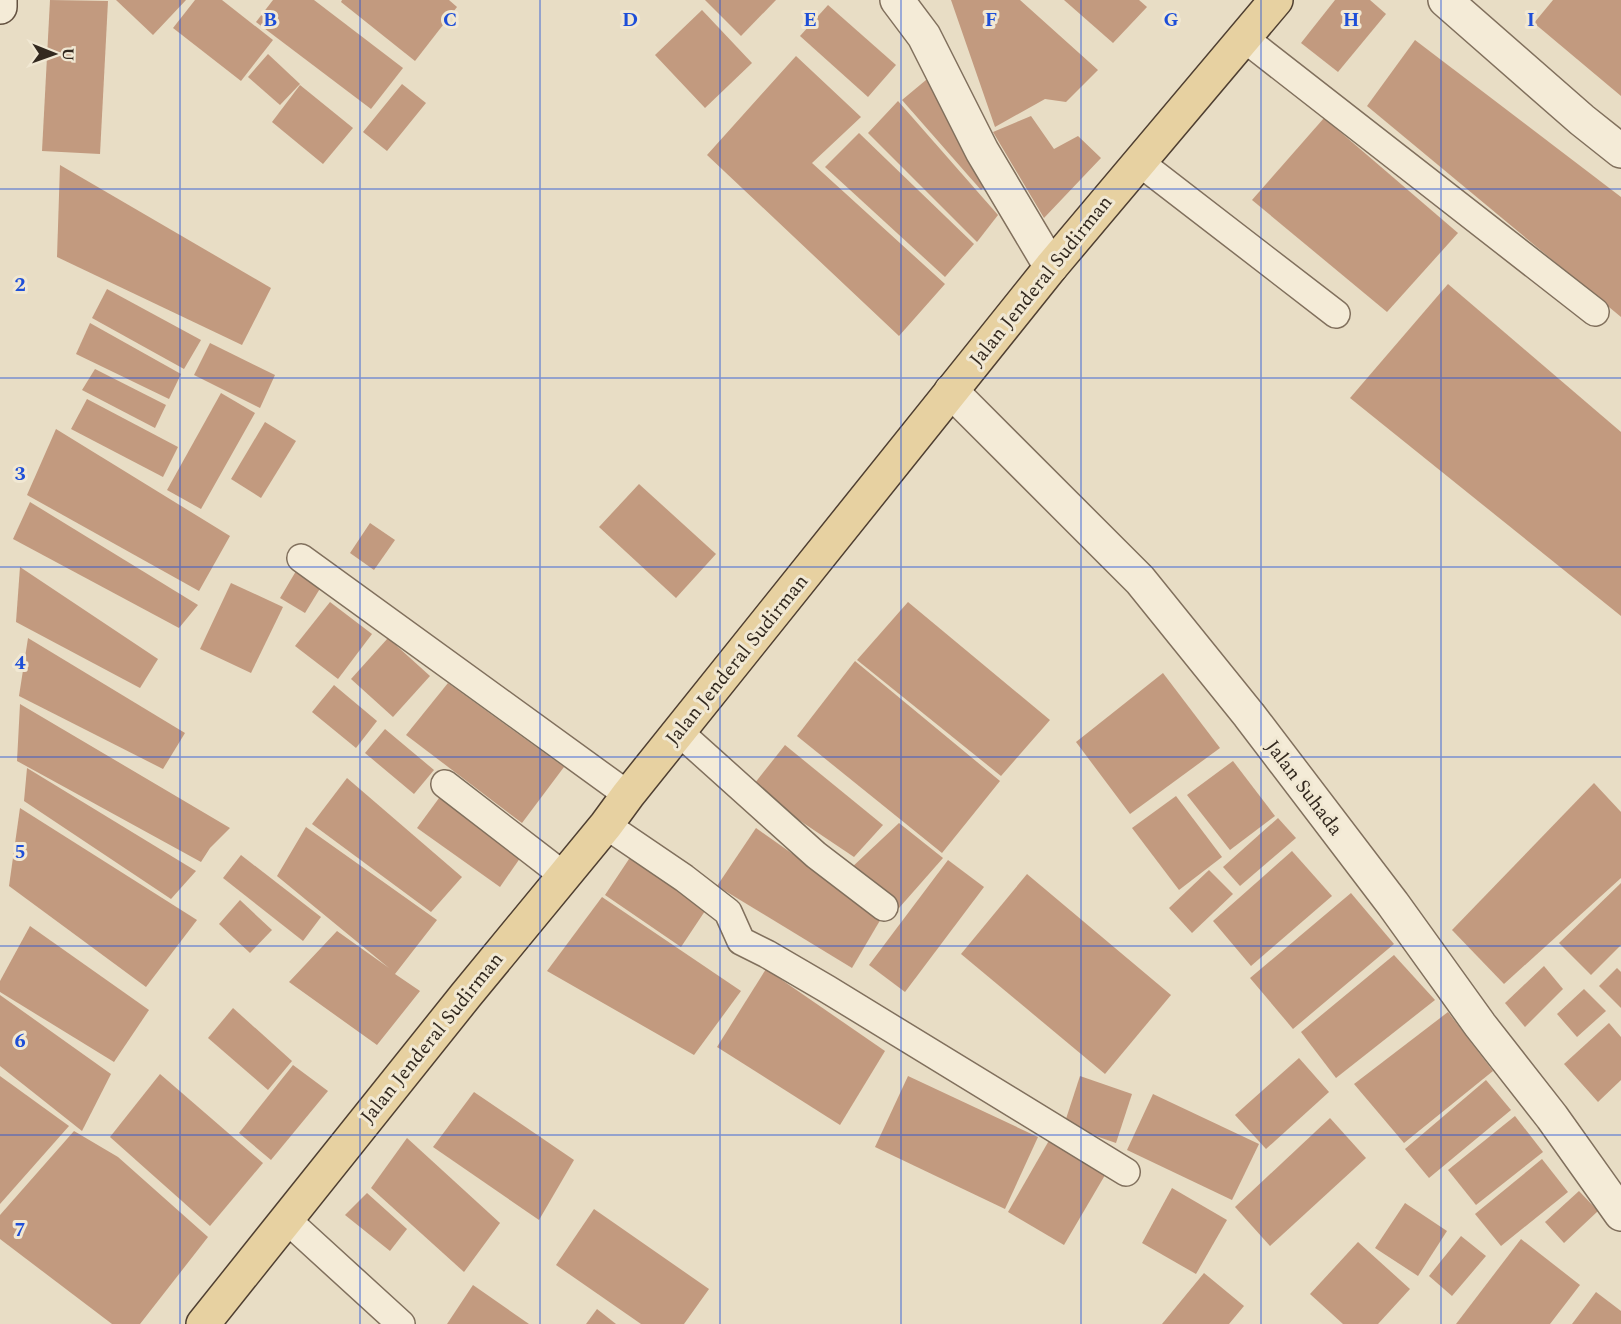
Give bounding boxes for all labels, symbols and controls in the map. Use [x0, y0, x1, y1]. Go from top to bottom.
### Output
text: B [263, 5, 277, 35]
text: C [443, 5, 457, 35]
text: D [622, 5, 638, 35]
text: E [803, 5, 817, 35]
text: F [985, 5, 997, 35]
text: G [1163, 5, 1179, 35]
text: H [1343, 5, 1359, 35]
text: I [1527, 5, 1535, 35]
north arrow [24, 24, 84, 84]
text: U [56, 47, 80, 61]
street label: Jalan Jenderal Sudirman [962, 189, 1120, 373]
text: 2 [14, 270, 26, 300]
text: 3 [14, 459, 26, 489]
street label: Jalan Jenderal Sudirman [658, 568, 816, 752]
text: 4 [14, 648, 26, 678]
street label: Jalan Suhada [1258, 734, 1350, 842]
text: 5 [14, 837, 26, 867]
street label: Jalan Jenderal Sudirman [353, 946, 511, 1130]
text: 6 [14, 1026, 26, 1056]
text: 7 [14, 1215, 26, 1245]

